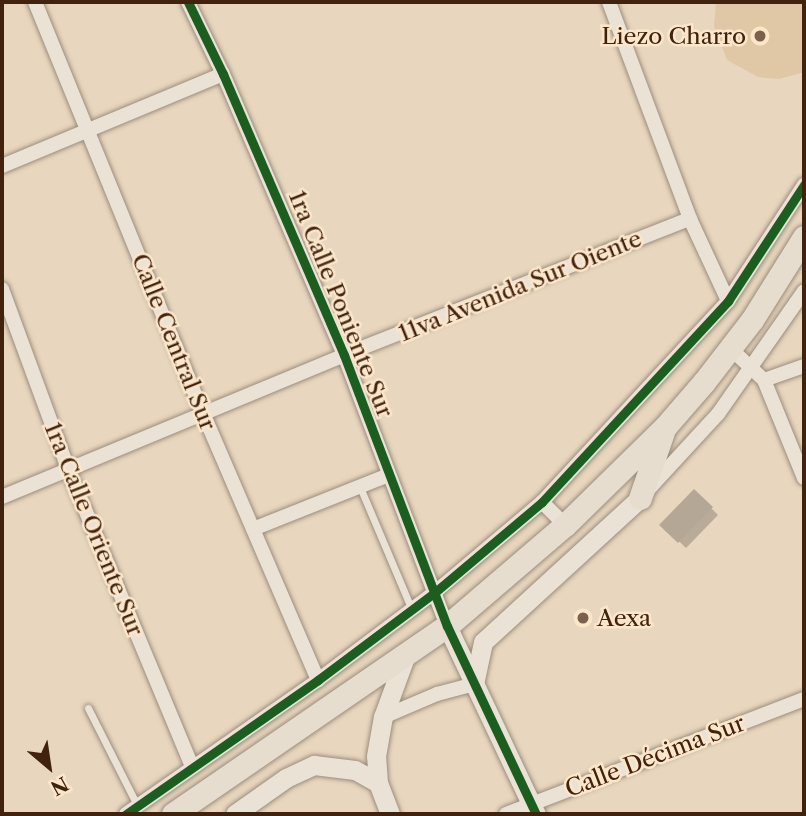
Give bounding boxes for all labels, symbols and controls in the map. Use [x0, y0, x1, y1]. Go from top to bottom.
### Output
place label: Liezo Charro [602, 22, 746, 50]
marker: Liezo Charro [752, 28, 768, 44]
street label: 1ra Calle Poniente Sur [283, 187, 399, 421]
street label: 11va Avenida Sur Oiente [394, 224, 646, 348]
street label: Calle Central Sur [126, 250, 222, 434]
street label: 1ra Calle Oriente Sur [39, 418, 149, 640]
place label: Aexa [597, 604, 651, 632]
marker: Aexa [575, 610, 591, 626]
street label: Calle Décima Sur [561, 709, 749, 803]
north arrow [14, 732, 84, 802]
text: N [47, 772, 72, 800]

